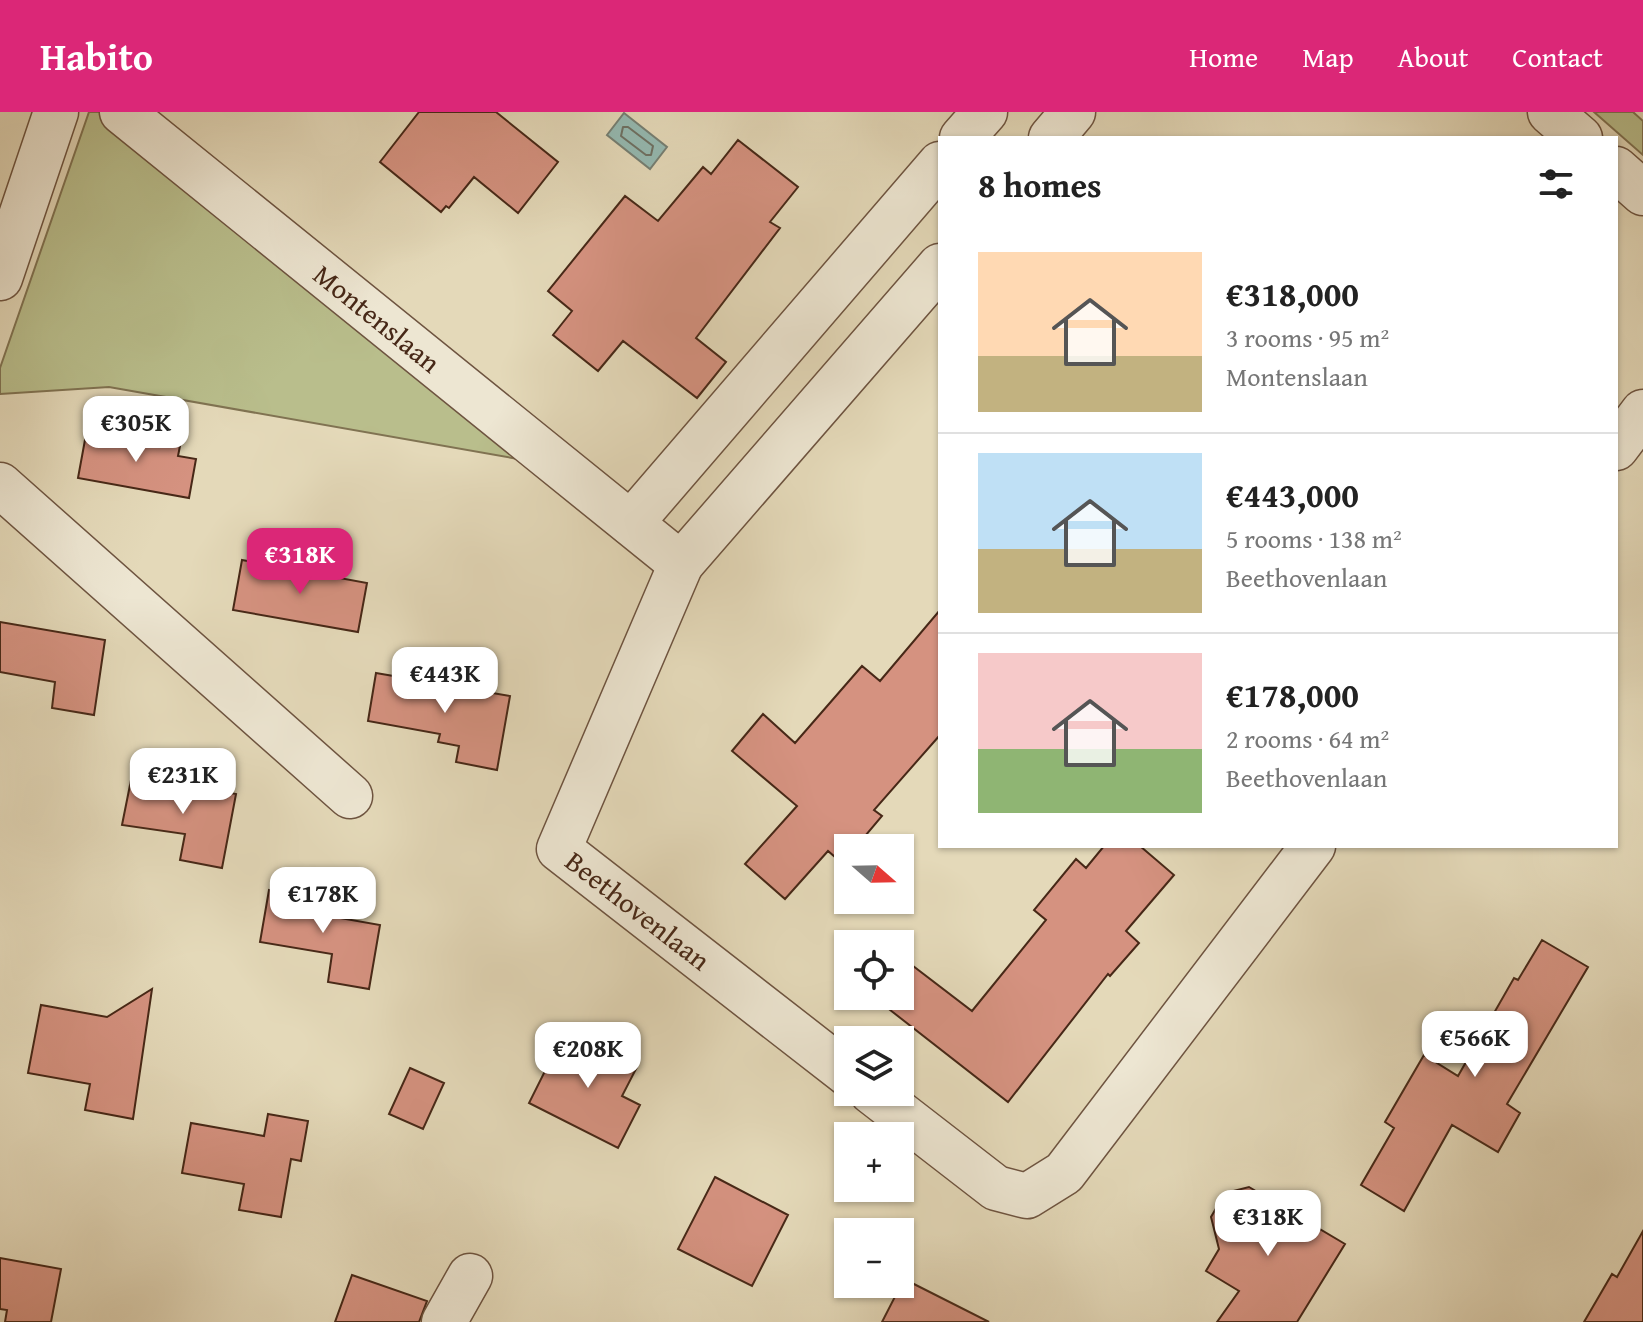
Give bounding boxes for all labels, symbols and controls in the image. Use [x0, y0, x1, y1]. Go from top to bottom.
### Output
text: Habito [40, 28, 153, 84]
text: Home [1189, 36, 1258, 77]
text: Map [1302, 36, 1354, 77]
text: About [1398, 36, 1468, 77]
text: Contact [1512, 36, 1603, 77]
text: 8 homes [978, 160, 1102, 209]
icon: filters [1534, 162, 1578, 206]
street label: Montenslaan [305, 254, 450, 382]
text: €318,000 [1226, 269, 1359, 318]
icon: home [1042, 284, 1138, 380]
text: 3 rooms · 95 m² [1226, 318, 1389, 357]
text: Montenslaan [1226, 357, 1368, 396]
pin: €305K [80, 396, 192, 464]
text: €305K [101, 402, 171, 441]
text: €443,000 [1226, 470, 1359, 519]
icon: home [1042, 485, 1138, 581]
text: 5 rooms · 138 m² [1226, 519, 1402, 558]
pin: €318K [244, 528, 356, 596]
text: €318K [265, 534, 335, 573]
text: Beethovenlaan [1226, 558, 1387, 597]
pin: €443K [389, 647, 501, 715]
text: €443K [410, 653, 480, 692]
text: €178,000 [1226, 670, 1359, 719]
icon: home [1042, 685, 1138, 781]
text: 2 rooms · 64 m² [1226, 719, 1389, 758]
pin: €231K [127, 748, 239, 816]
text: €231K [148, 754, 218, 793]
text: Beethovenlaan [1226, 758, 1387, 797]
north arrow [834, 834, 914, 914]
map controls [834, 834, 914, 1298]
street label: Beethovenlaan [557, 840, 720, 980]
pin: €178K [267, 867, 379, 935]
text: €178K [288, 873, 358, 912]
button: locate [834, 930, 914, 1010]
pin: €566K [1419, 1011, 1531, 1079]
text: €566K [1440, 1017, 1510, 1056]
pin: €208K [532, 1022, 644, 1090]
button: layers [834, 1026, 914, 1106]
text: €208K [553, 1028, 623, 1067]
button: + [834, 1122, 914, 1202]
pin: €318K [1212, 1190, 1324, 1258]
text: €318K [1233, 1196, 1303, 1235]
button: − [834, 1218, 914, 1298]

